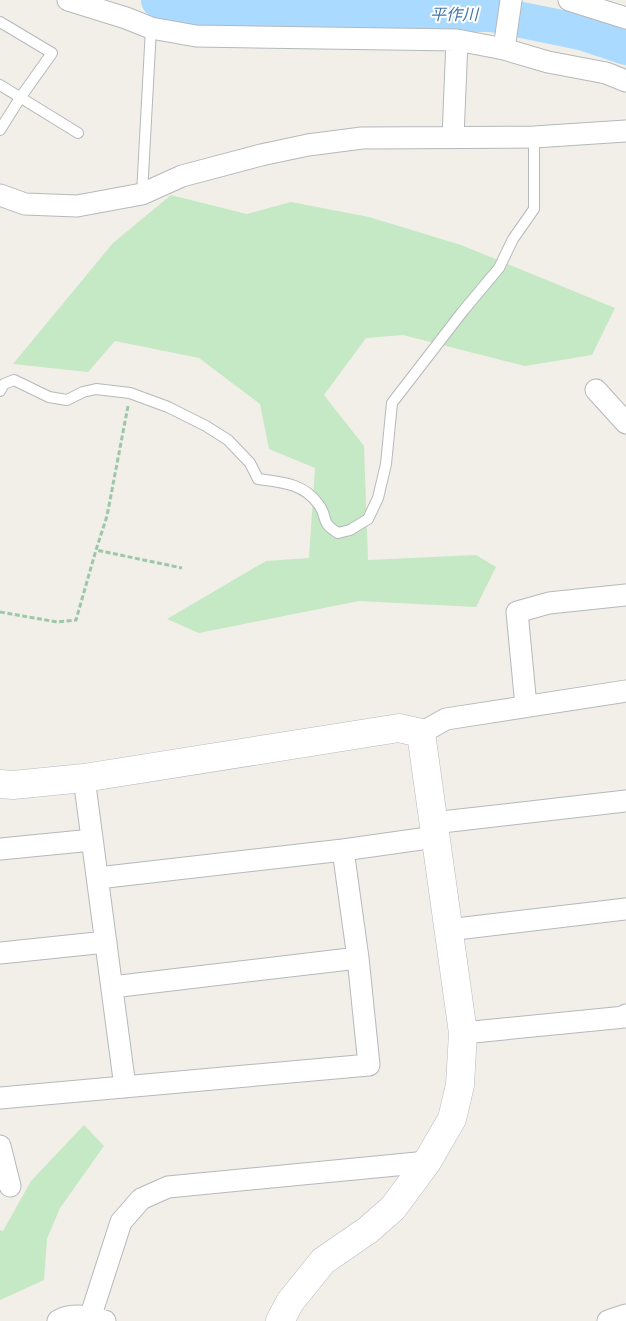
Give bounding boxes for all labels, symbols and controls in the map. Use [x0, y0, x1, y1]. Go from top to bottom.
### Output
water label: 平作川 [430, 4, 480, 24]

